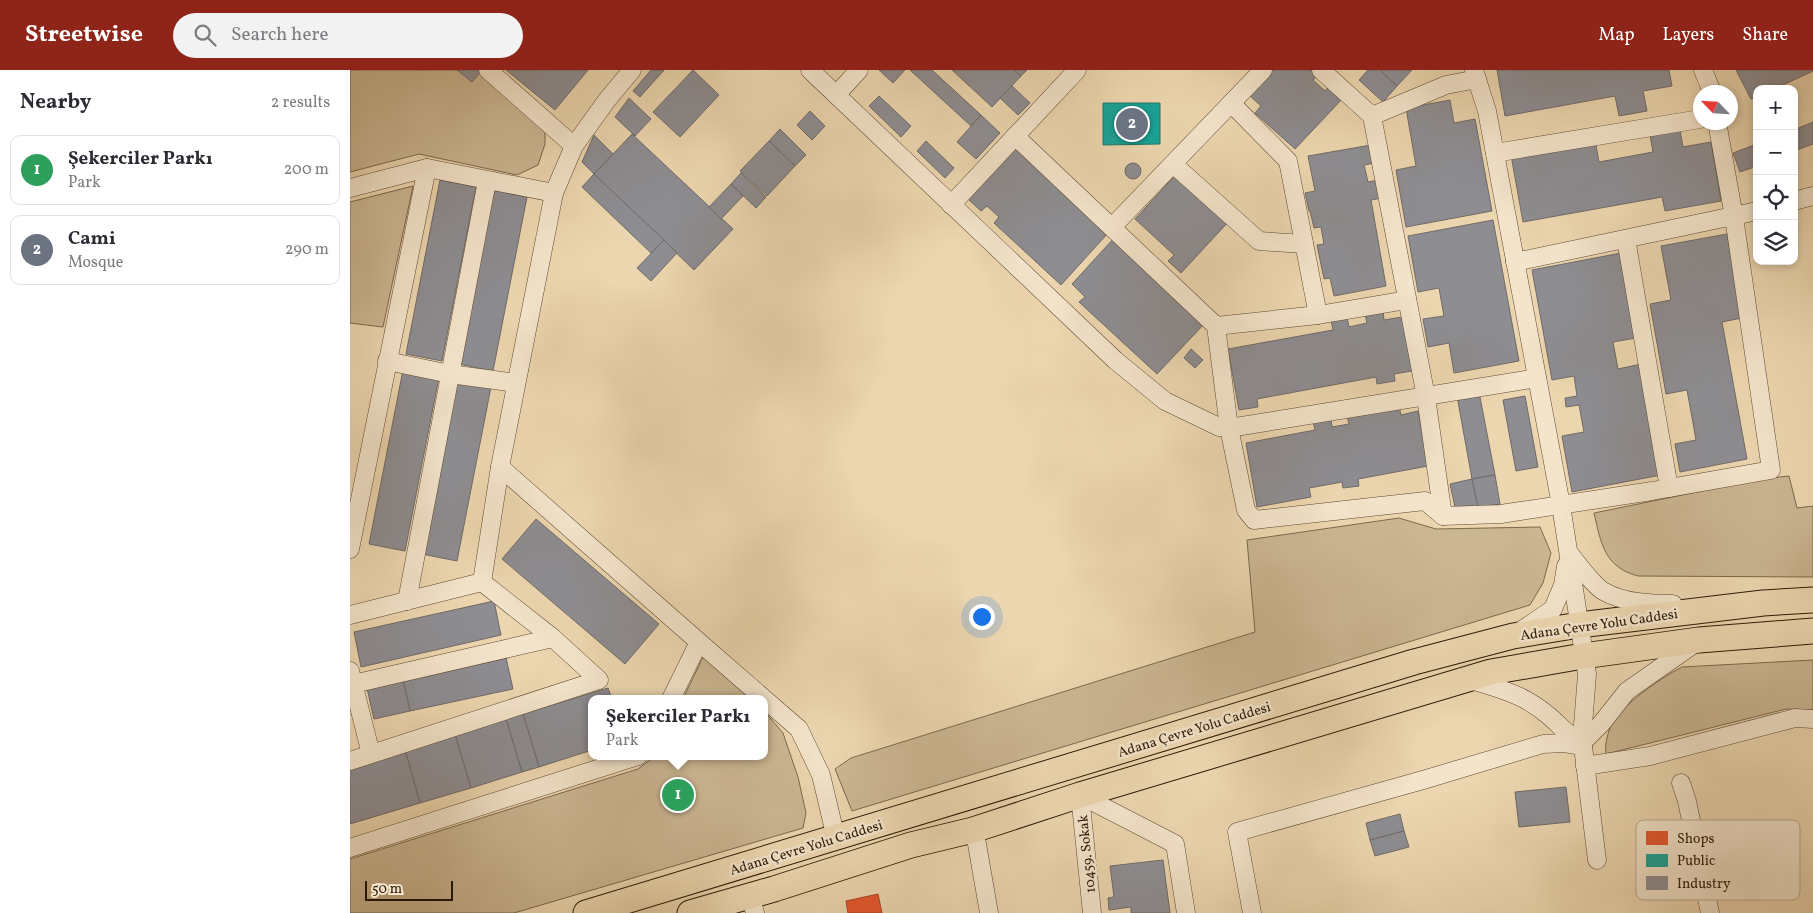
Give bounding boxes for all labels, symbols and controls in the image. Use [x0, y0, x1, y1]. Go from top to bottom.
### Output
search box [173, 13, 523, 58]
text: Streetwise [25, 18, 143, 52]
icon: search [191, 21, 219, 49]
text: Search here [231, 22, 328, 48]
text: Map [1598, 23, 1634, 48]
text: Layers [1662, 23, 1714, 48]
text: Share [1742, 23, 1788, 48]
north arrow [1693, 85, 1738, 130]
map controls [1753, 85, 1798, 265]
button: + [1753, 85, 1798, 130]
text: Nearby [20, 88, 91, 117]
text: 2 results [271, 92, 330, 114]
pin: 2 [1116, 105, 1148, 143]
button: − [1753, 130, 1798, 175]
text: Şekerciler Parkı [68, 146, 213, 172]
text: 1 [34, 159, 40, 181]
text: 200 m [284, 159, 329, 181]
text: Park [68, 172, 101, 194]
button: locate [1753, 175, 1798, 220]
button: layers [1753, 220, 1798, 265]
text: Cami [68, 226, 116, 252]
text: 2 [33, 239, 41, 261]
text: 290 m [285, 239, 329, 261]
text: Mosque [68, 252, 123, 274]
your location [969, 604, 995, 630]
street label: Adana Çevre Yolu Caddesi [1519, 605, 1679, 646]
popup [588, 695, 768, 760]
street label: Adana Çevre Yolu Caddesi [1116, 698, 1273, 763]
text: Şekerciler Parkı [606, 704, 750, 730]
text: Park [606, 730, 638, 752]
pin: 1 [662, 776, 694, 814]
street label: 10459. Sokak [1074, 813, 1101, 894]
street label: Adana Çevre Yolu Caddesi [728, 816, 885, 881]
legend [1636, 820, 1800, 900]
text: Shops [1677, 830, 1715, 849]
text: Public [1677, 852, 1715, 871]
text: Industry [1677, 875, 1731, 894]
scale bar [365, 878, 452, 901]
text: 50 m [372, 880, 402, 899]

